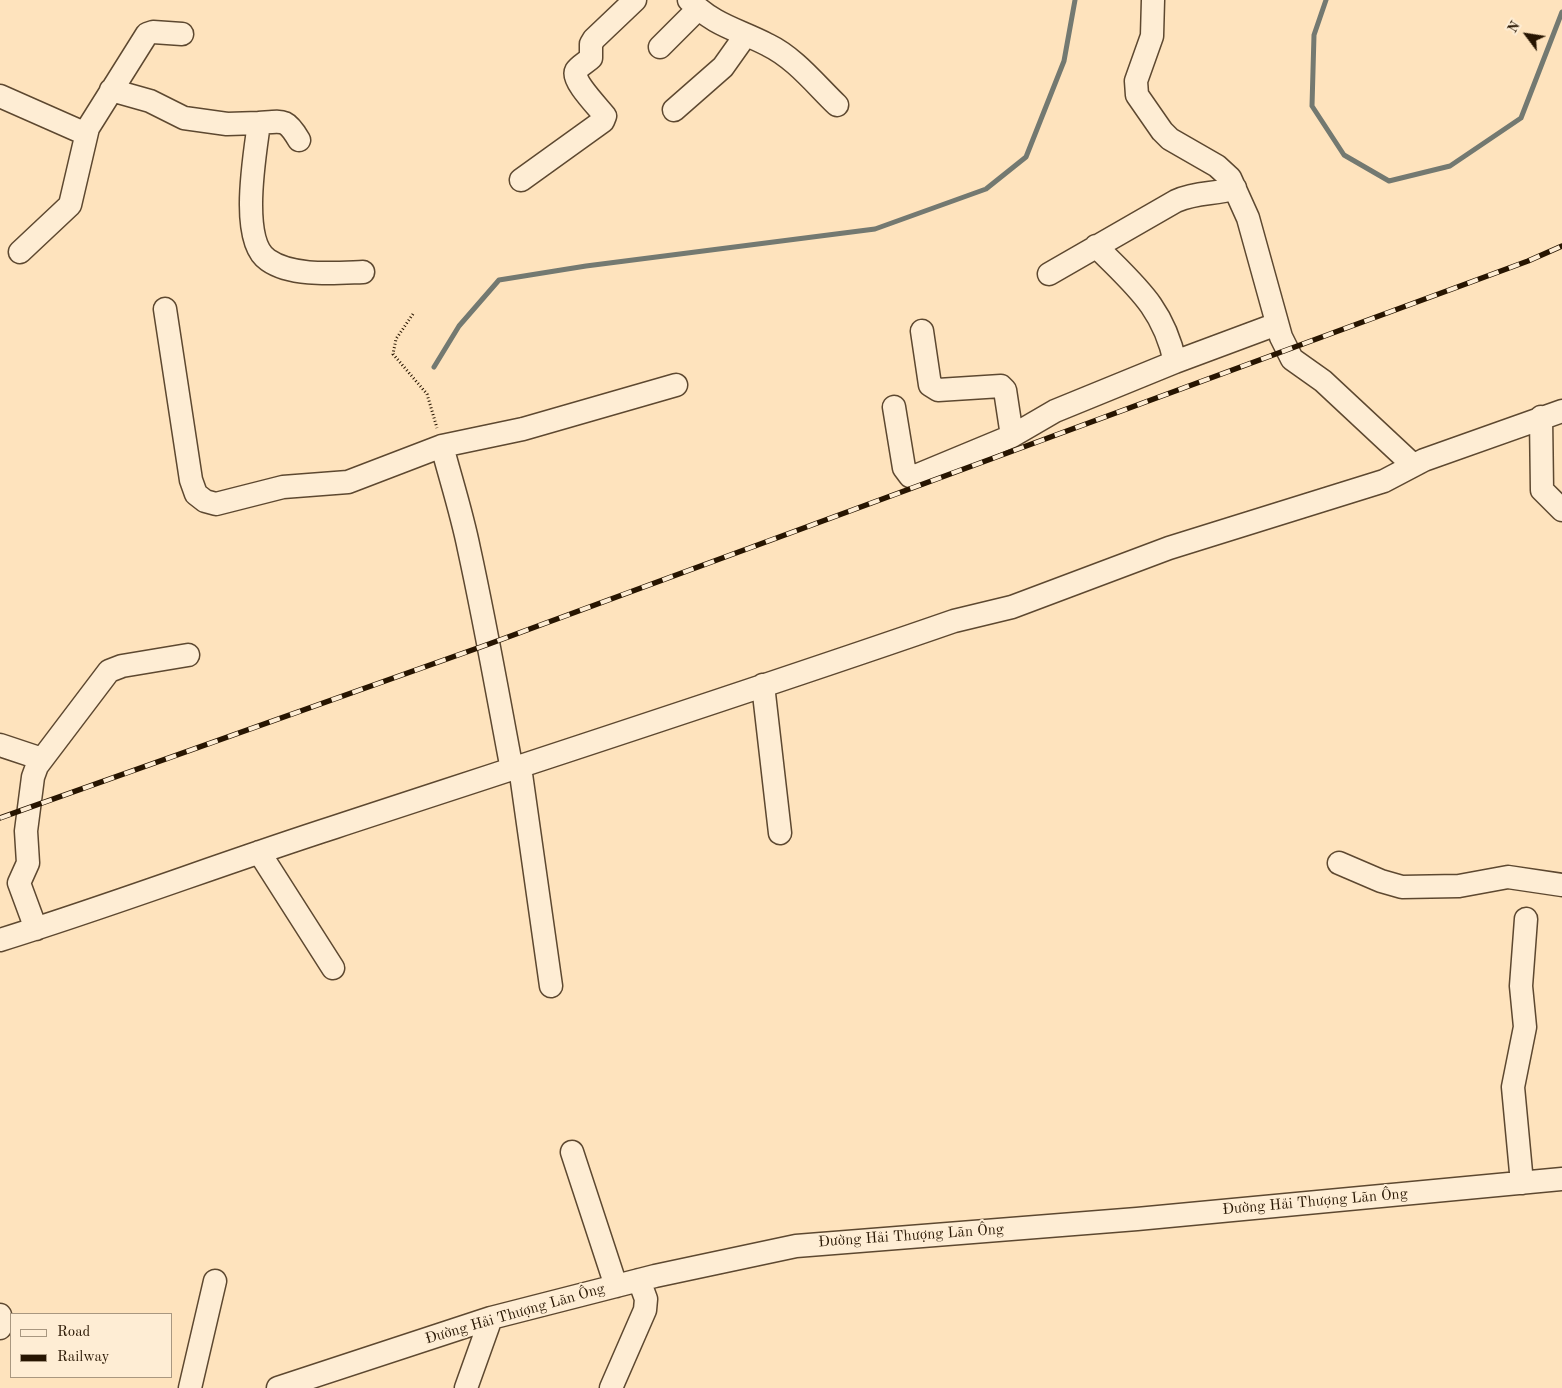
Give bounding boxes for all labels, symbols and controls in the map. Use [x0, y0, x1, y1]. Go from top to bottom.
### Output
north arrow [1502, 10, 1552, 60]
text: N [1505, 19, 1523, 35]
street label: Đường Hải Thượng Lãn Ông [1222, 1185, 1408, 1219]
street label: Đường Hải Thượng Lãn Ông [818, 1221, 1004, 1251]
street label: Đường Hải Thượng Lãn Ông [423, 1280, 607, 1348]
legend [10, 1313, 172, 1378]
text: Road [57, 1325, 90, 1340]
text: Railway [57, 1350, 110, 1365]

